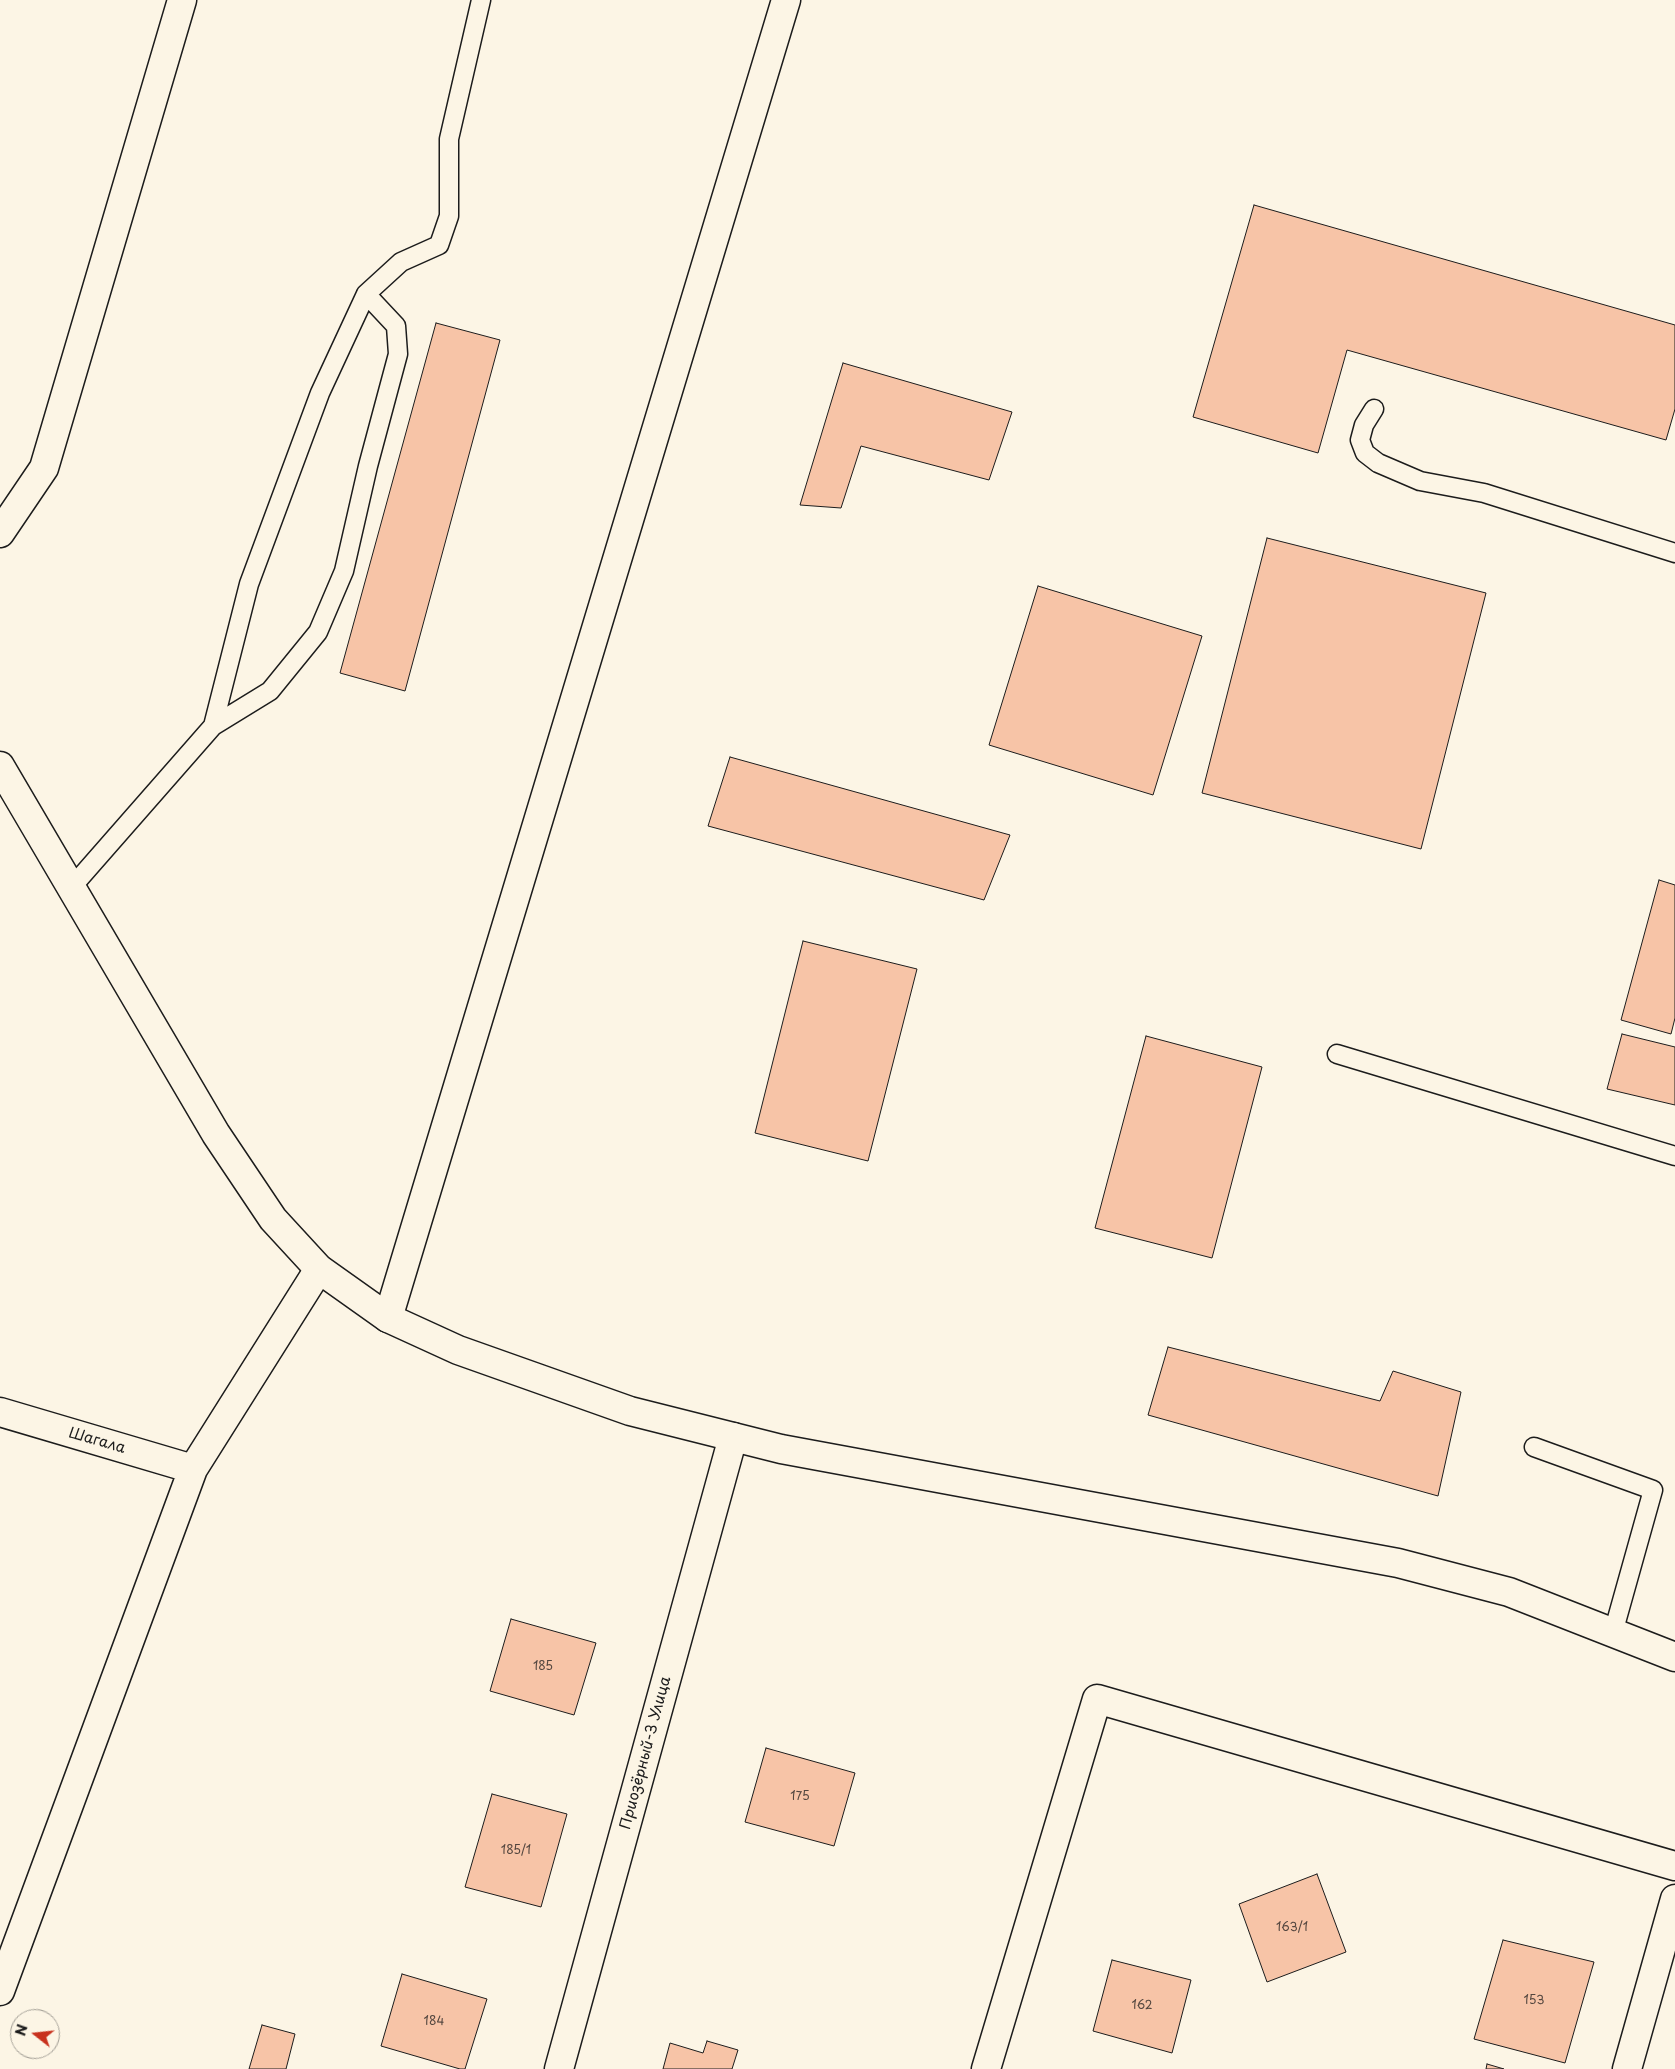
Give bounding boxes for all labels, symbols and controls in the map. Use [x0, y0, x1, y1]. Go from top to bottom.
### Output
street label: Шагала [66, 1424, 128, 1458]
house number: 185 [533, 1660, 553, 1674]
street label: Приозёрный-3 Улица [617, 1674, 675, 1832]
house number: 175 [790, 1790, 810, 1804]
house number: 185/1 [501, 1844, 531, 1858]
house number: 163/1 [1276, 1921, 1308, 1935]
house number: 153 [1523, 1994, 1545, 2008]
house number: 162 [1131, 1999, 1153, 2013]
north arrow [10, 2009, 60, 2059]
house number: 184 [424, 2015, 444, 2029]
text: N [9, 2022, 33, 2038]

